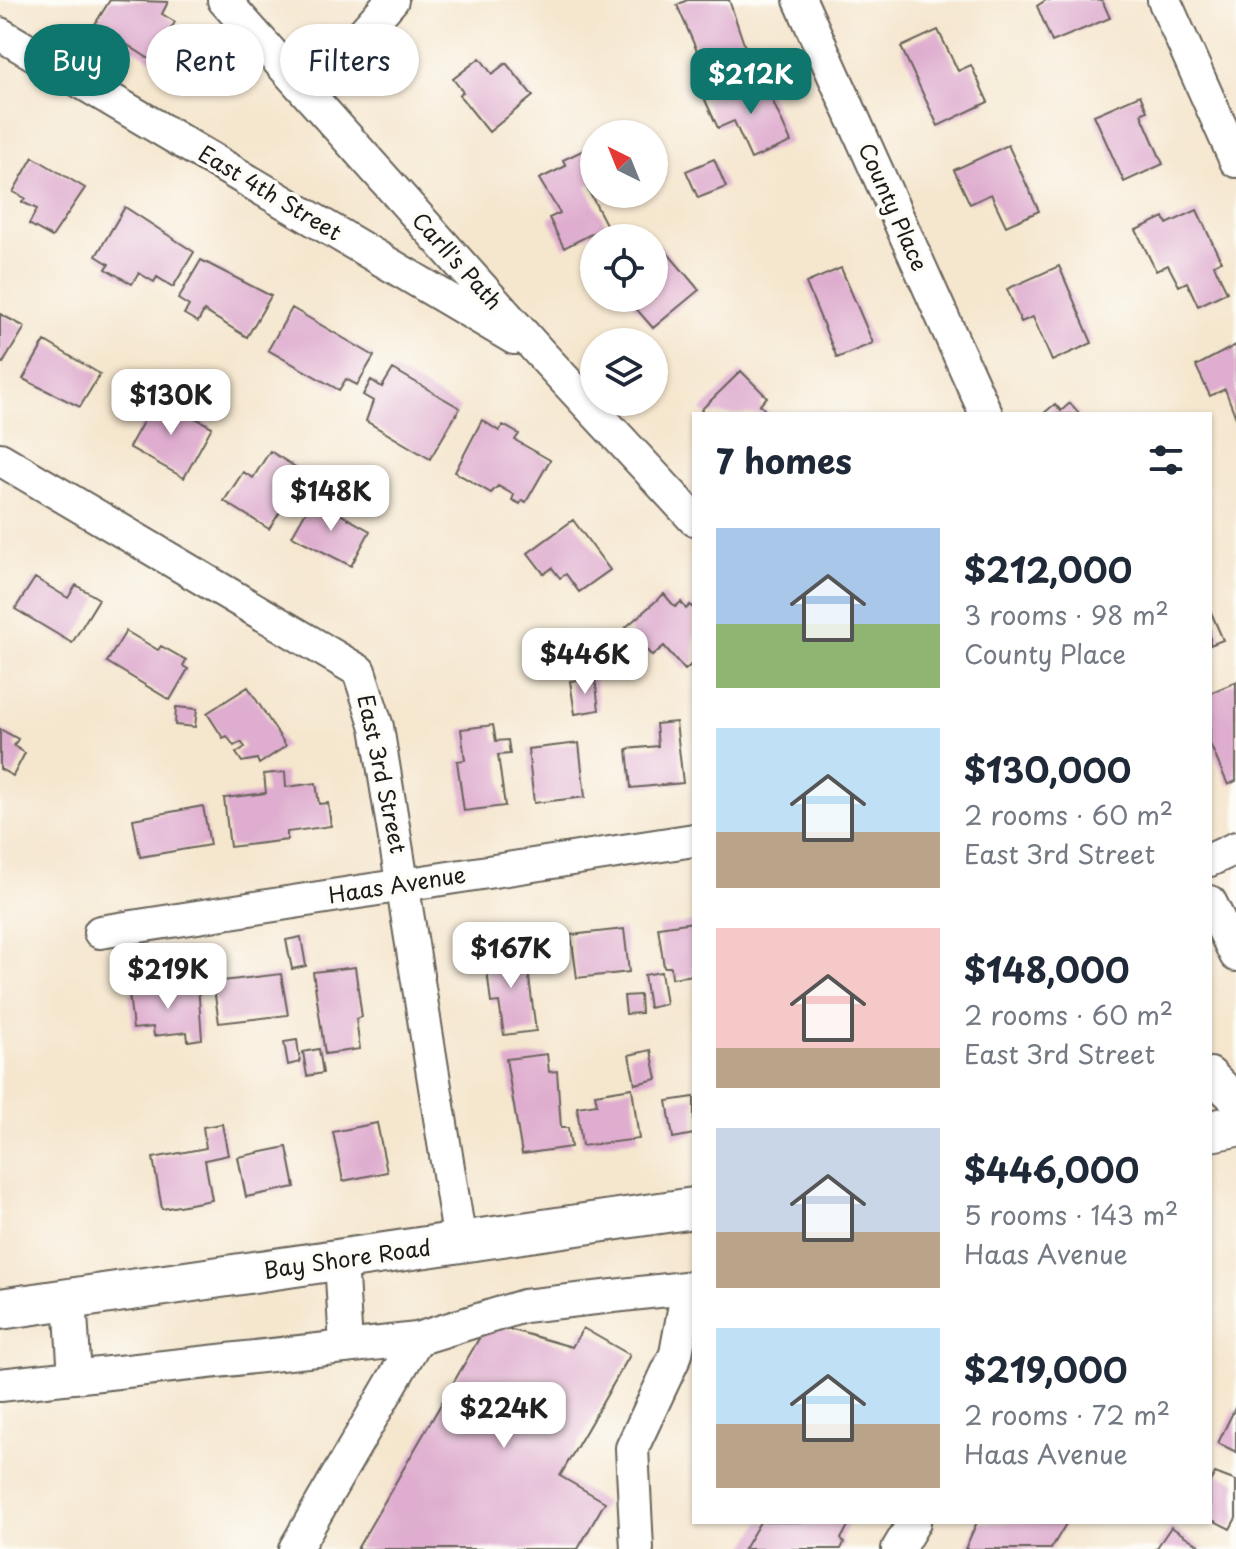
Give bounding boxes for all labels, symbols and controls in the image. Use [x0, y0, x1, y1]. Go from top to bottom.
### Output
chip: Buy [24, 24, 130, 96]
chip: Rent [146, 24, 264, 96]
chip: Filters [280, 24, 419, 96]
pin: $212K [695, 48, 807, 116]
text: $212K [708, 54, 794, 93]
north arrow [580, 120, 668, 208]
map controls [580, 120, 668, 416]
street label: East 4th Street [193, 136, 349, 248]
street label: County Place [851, 137, 937, 276]
street label: Carll's Path [405, 204, 511, 316]
button: locate [580, 224, 668, 312]
button: layers [580, 328, 668, 416]
pin: $130K [115, 369, 227, 437]
text: $130K [129, 375, 213, 414]
text: 7 homes [716, 434, 852, 486]
icon: filters [1144, 438, 1188, 482]
pin: $148K [275, 465, 387, 533]
text: $148K [290, 471, 372, 510]
text: $212,000 [964, 543, 1132, 595]
icon: home [780, 560, 876, 656]
text: 3 rooms · 98 m² [964, 595, 1169, 634]
pin: $446K [529, 628, 641, 696]
text: $446K [540, 634, 630, 673]
text: County Place [964, 634, 1126, 673]
street label: East 3rd Street [351, 691, 416, 856]
text: $130,000 [964, 743, 1131, 795]
icon: home [780, 760, 876, 856]
text: 2 rooms · 60 m² [964, 795, 1173, 834]
text: East 3rd Street [964, 834, 1155, 873]
street label: Haas Avenue [326, 856, 468, 911]
pin: $167K [455, 922, 567, 990]
text: $167K [471, 928, 551, 967]
pin: $219K [112, 943, 224, 1011]
text: $148,000 [964, 943, 1130, 995]
text: $219K [128, 949, 208, 988]
icon: home [780, 960, 876, 1056]
text: 2 rooms · 60 m² [964, 995, 1173, 1034]
text: East 3rd Street [964, 1034, 1155, 1073]
text: $446,000 [964, 1143, 1139, 1195]
icon: home [780, 1160, 876, 1256]
text: 5 rooms · 143 m² [964, 1195, 1179, 1234]
street label: Bay Shore Road [261, 1229, 433, 1286]
text: Haas Avenue [964, 1234, 1128, 1273]
text: $219,000 [964, 1343, 1128, 1395]
icon: home [780, 1360, 876, 1456]
pin: $224K [448, 1382, 560, 1450]
text: $224K [460, 1388, 548, 1427]
text: 2 rooms · 72 m² [964, 1395, 1170, 1434]
text: Haas Avenue [964, 1434, 1128, 1473]

